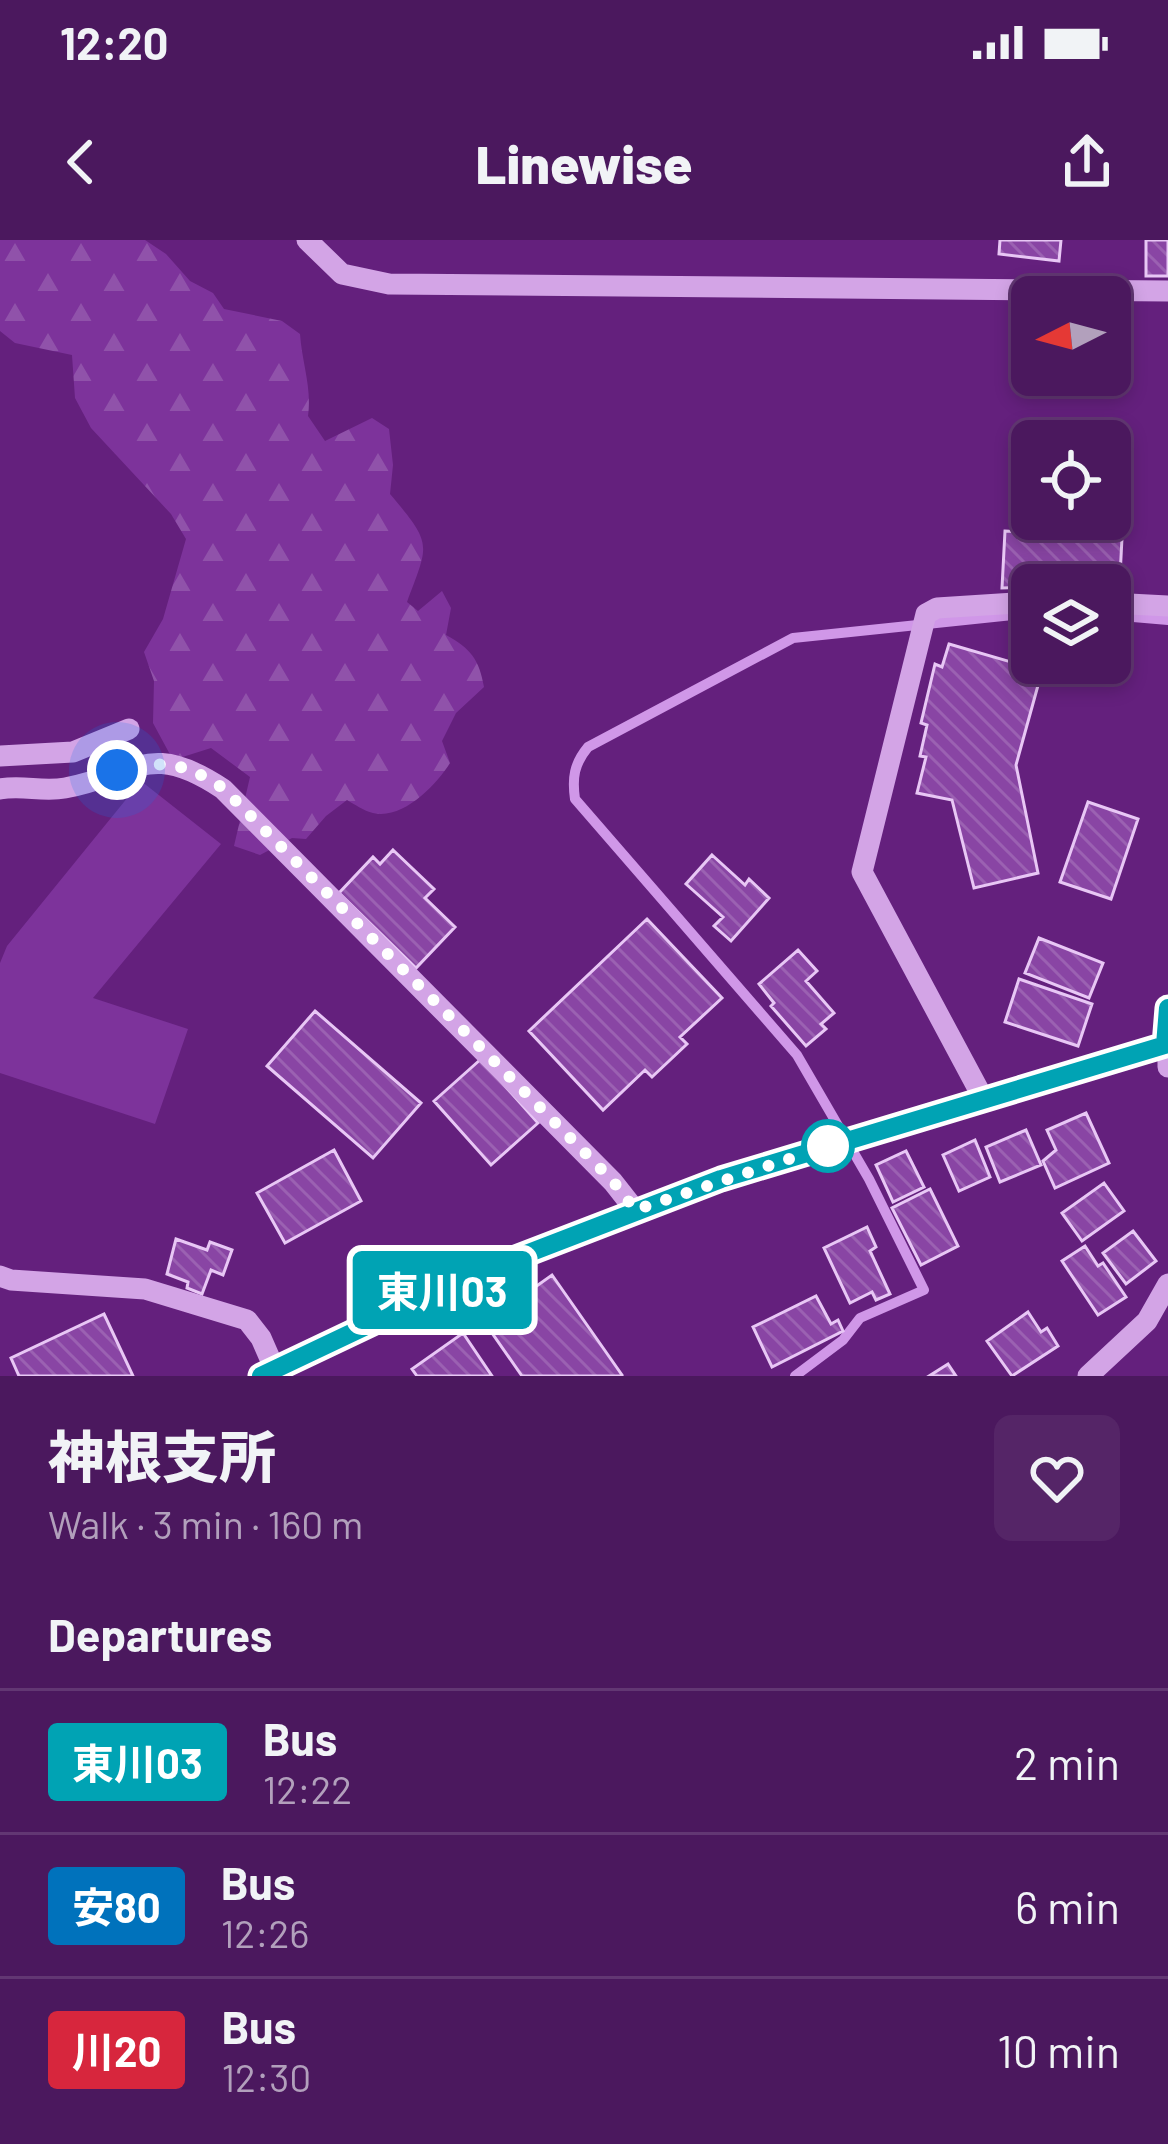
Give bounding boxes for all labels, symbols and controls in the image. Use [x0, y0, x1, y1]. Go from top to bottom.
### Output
text: 12:20 [60, 15, 168, 69]
icon: back [48, 129, 114, 195]
icon: share [1054, 129, 1120, 195]
text: Linewise [476, 130, 692, 195]
north arrow [1011, 276, 1131, 396]
map controls [1011, 276, 1131, 684]
button: locate [1011, 420, 1131, 540]
button: layers [1011, 564, 1131, 684]
your location [87, 740, 147, 800]
unlabelled marker [803, 1121, 853, 1171]
line badge: 東川03 [358, 1251, 526, 1329]
text: 東川03 [377, 1265, 507, 1315]
button: heart [994, 1415, 1120, 1541]
text: 神根支所 [48, 1421, 276, 1489]
text: Walk · 3 min · 160 m [48, 1500, 363, 1547]
text: Departures [48, 1607, 272, 1661]
text: Bus [263, 1711, 337, 1765]
text: 2 min [1014, 1735, 1120, 1789]
text: 東川03 [72, 1737, 203, 1787]
text: 12:22 [263, 1765, 352, 1812]
text: Bus [221, 1855, 295, 1909]
text: 6 min [1015, 1879, 1120, 1933]
text: 安80 [72, 1881, 161, 1931]
text: 12:26 [221, 1909, 309, 1956]
text: Bus [221, 1999, 296, 2053]
text: 10 min [997, 2023, 1120, 2077]
text: 川20 [72, 2025, 161, 2075]
text: 12:30 [221, 2053, 311, 2100]

